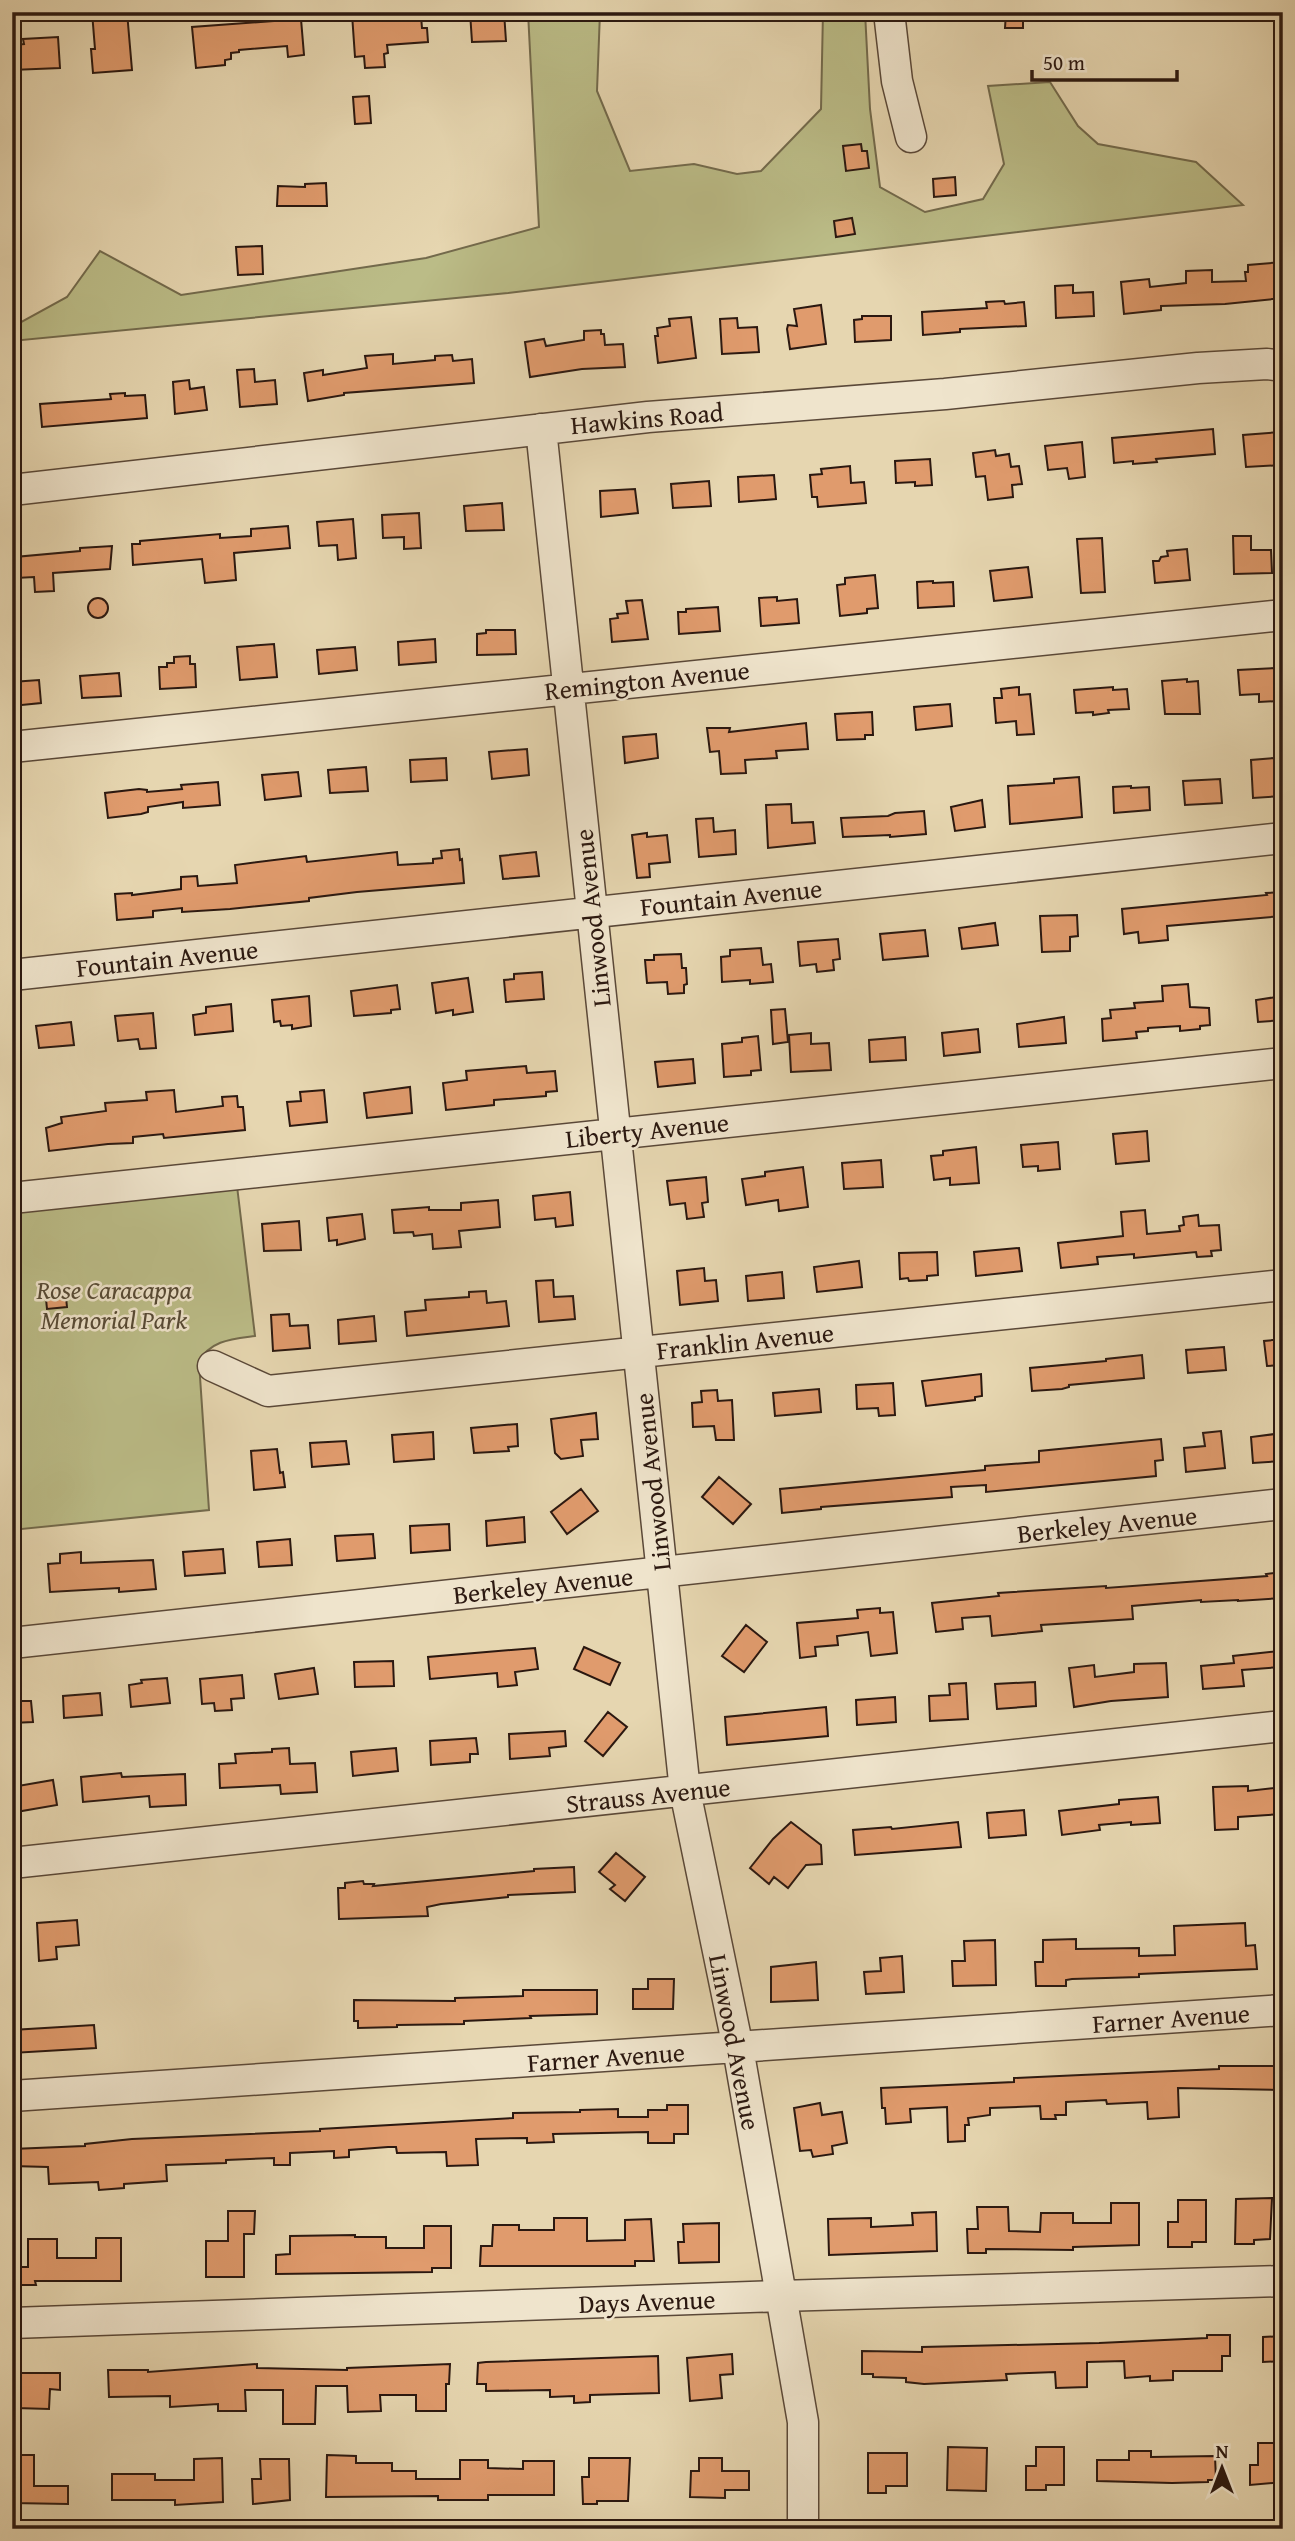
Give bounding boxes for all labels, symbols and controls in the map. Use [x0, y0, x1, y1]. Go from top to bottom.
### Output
scale bar [1032, 38, 1178, 82]
text: 50 m [1043, 47, 1085, 78]
street label: Hawkins Road [569, 392, 725, 444]
street label: Remington Avenue [543, 650, 751, 710]
street label: Linwood Avenue [563, 827, 621, 1009]
street label: Fountain Avenue [638, 868, 824, 926]
street label: Fountain Avenue [74, 929, 260, 987]
street label: Liberty Avenue [563, 1102, 731, 1158]
park label: Rose Caracappa Memorial Park [35, 1270, 192, 1339]
street label: Franklin Avenue [654, 1312, 836, 1370]
street label: Linwood Avenue [623, 1391, 681, 1573]
street label: Berkeley Avenue [1015, 1495, 1199, 1553]
street label: Berkeley Avenue [451, 1556, 635, 1614]
street label: Strauss Avenue [564, 1767, 732, 1823]
street label: Linwood Avenue [699, 1951, 771, 2133]
street label: Farner Avenue [1091, 1993, 1251, 2043]
street label: Farner Avenue [526, 2032, 686, 2082]
street label: Days Avenue [578, 2279, 716, 2323]
north arrow [1186, 2432, 1256, 2502]
text: N [1216, 2437, 1229, 2465]

